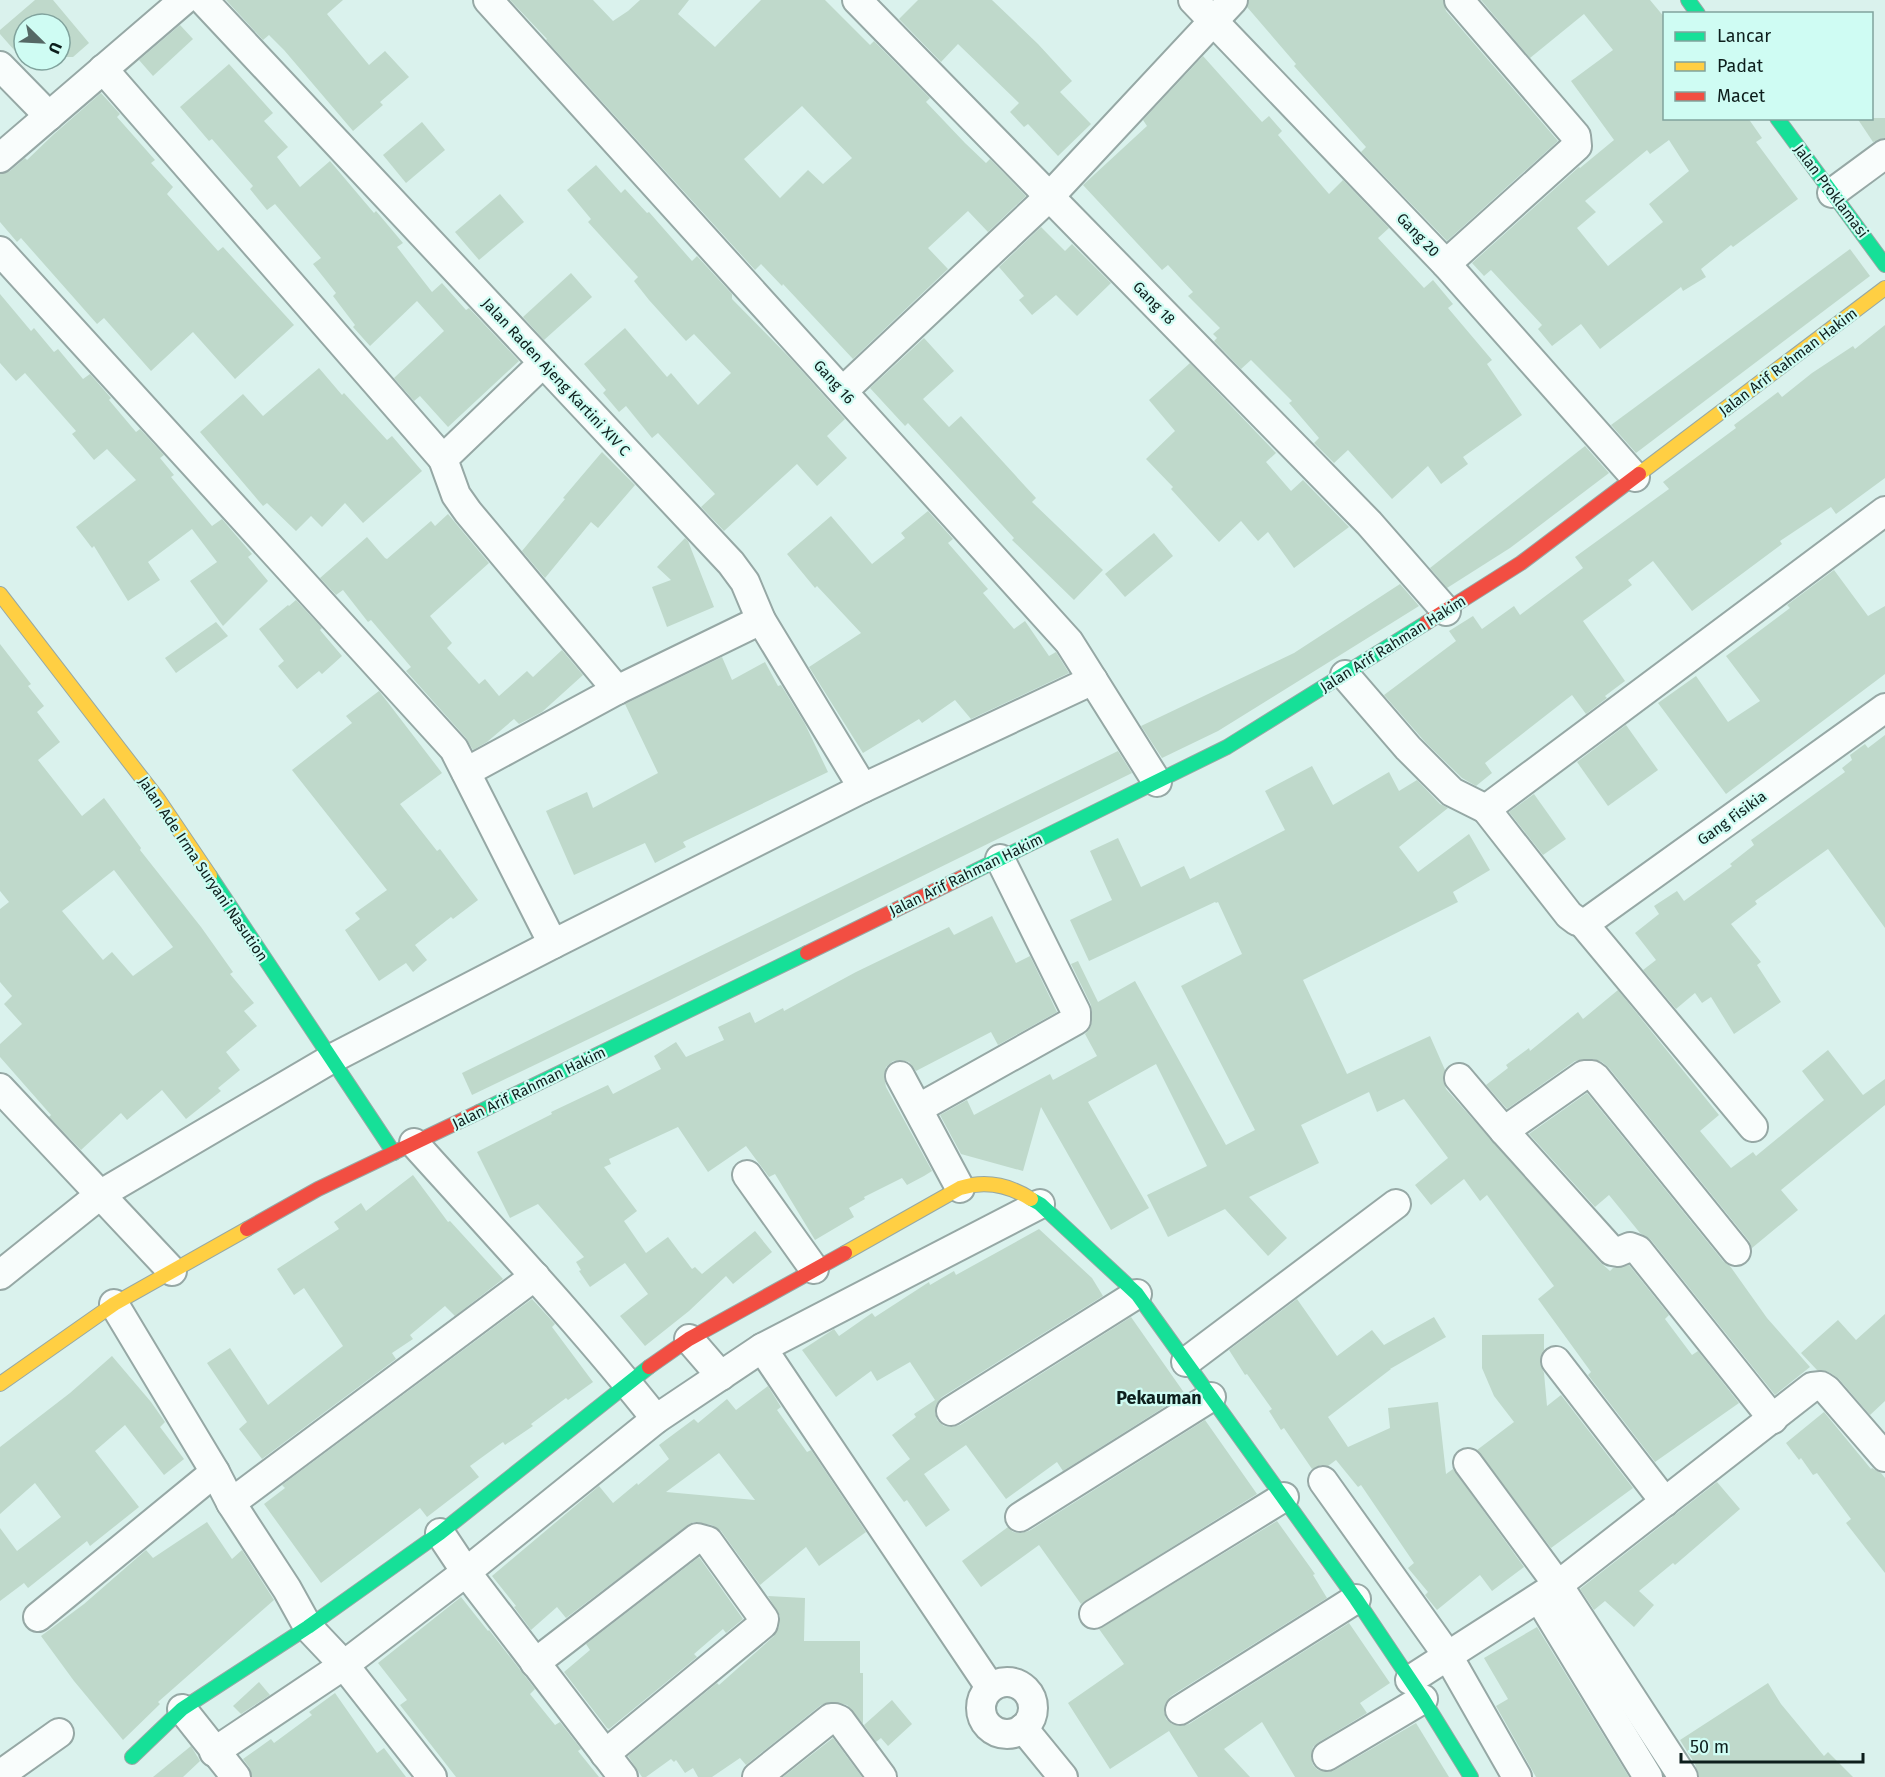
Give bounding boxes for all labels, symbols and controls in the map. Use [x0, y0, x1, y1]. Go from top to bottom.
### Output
north arrow [12, 12, 72, 72]
legend [1663, 12, 1873, 120]
text: Lancar [1717, 25, 1771, 47]
text: U [44, 39, 66, 57]
text: Padat [1717, 55, 1764, 77]
text: Macet [1717, 85, 1766, 107]
street label: Jalan Proklamasi [1790, 141, 1872, 241]
street label: Gang 20 [1393, 209, 1443, 261]
street label: Gang 18 [1129, 278, 1179, 328]
street label: Jalan Raden Ajeng Kartini XIV C [478, 294, 634, 460]
street label: Jalan Arif Rahman Hakim [1715, 304, 1861, 420]
street label: Gang 16 [810, 356, 858, 408]
street label: Jalan Arif Rahman Hakim [1317, 592, 1469, 696]
street label: Jalan Ade Irma Suryani Nasution [134, 773, 272, 965]
street label: Gang Fisikia [1694, 787, 1770, 849]
street label: Jalan Arif Rahman Hakim [886, 830, 1046, 920]
street label: Jalan Arif Rahman Hakim [449, 1043, 609, 1133]
district label: Pekauman [1116, 1387, 1202, 1409]
scale bar [1681, 1726, 1862, 1764]
text: 50 m [1690, 1736, 1729, 1758]

